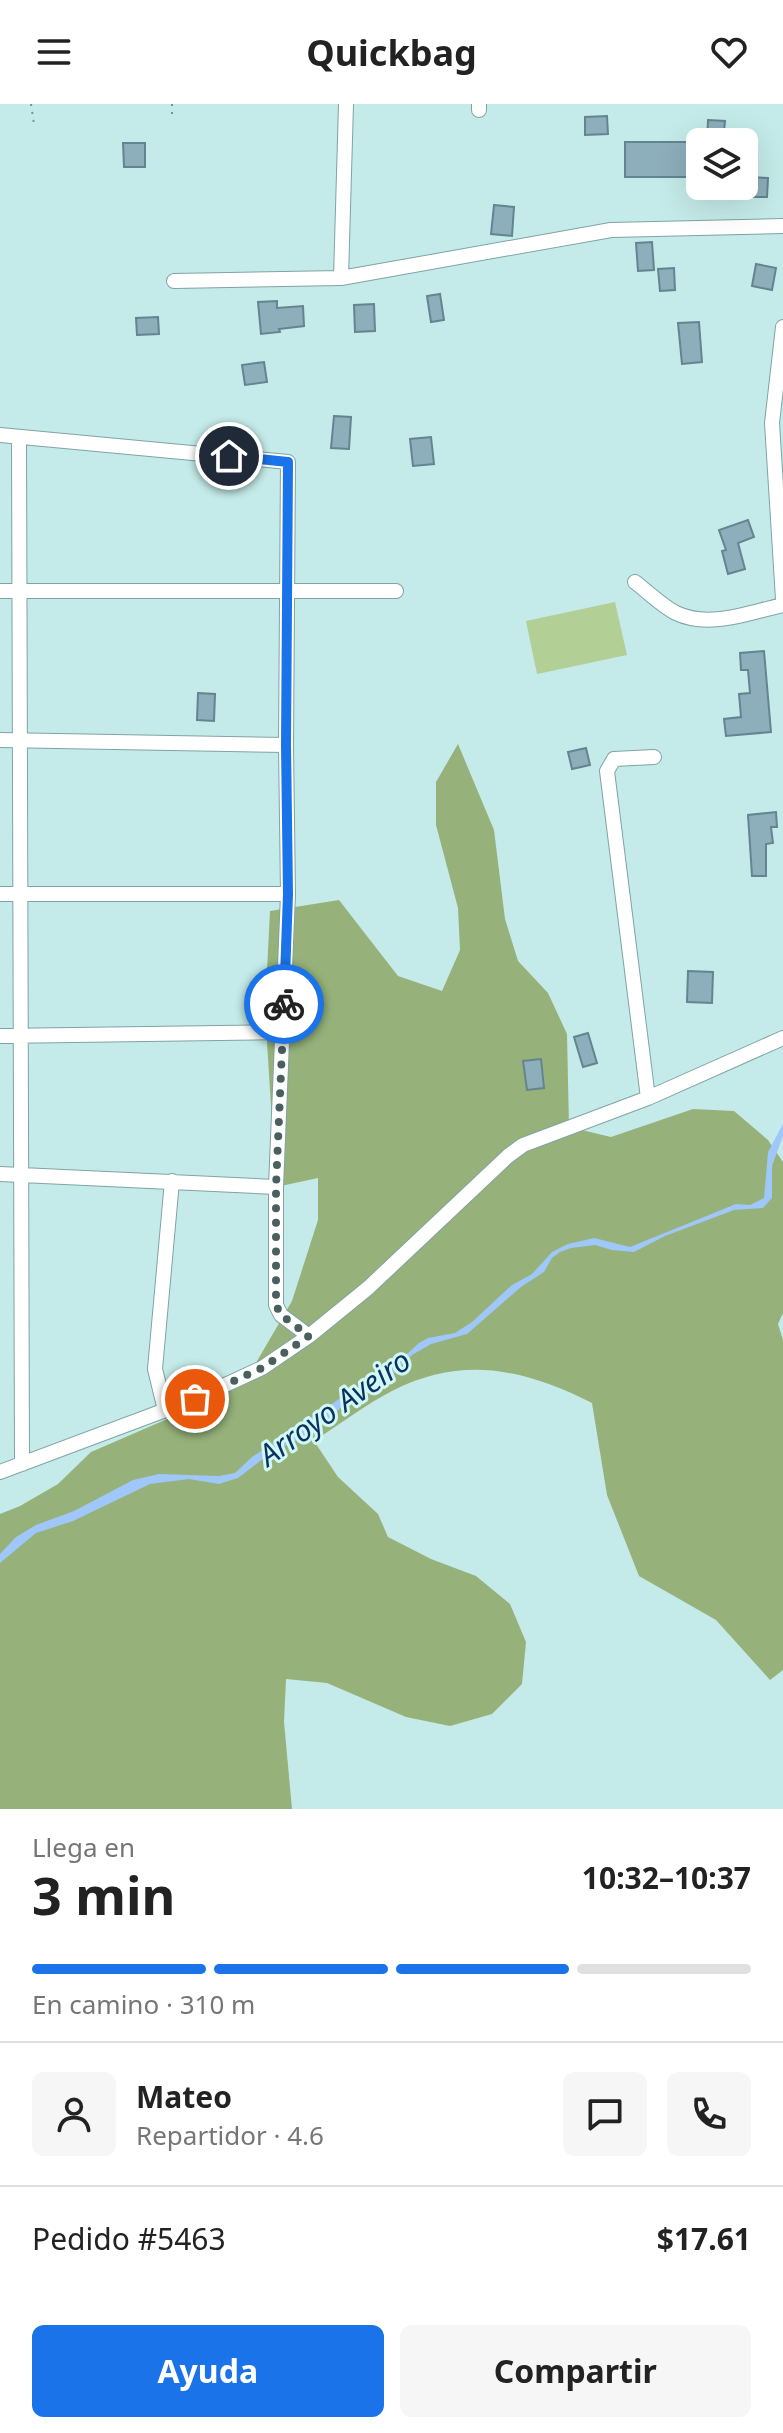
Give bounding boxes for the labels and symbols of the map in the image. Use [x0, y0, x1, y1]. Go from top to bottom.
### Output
pin [195, 422, 263, 490]
courier [244, 964, 324, 1044]
water label: Arroyo Aveiro [248, 1339, 418, 1476]
pin [161, 1365, 229, 1433]

